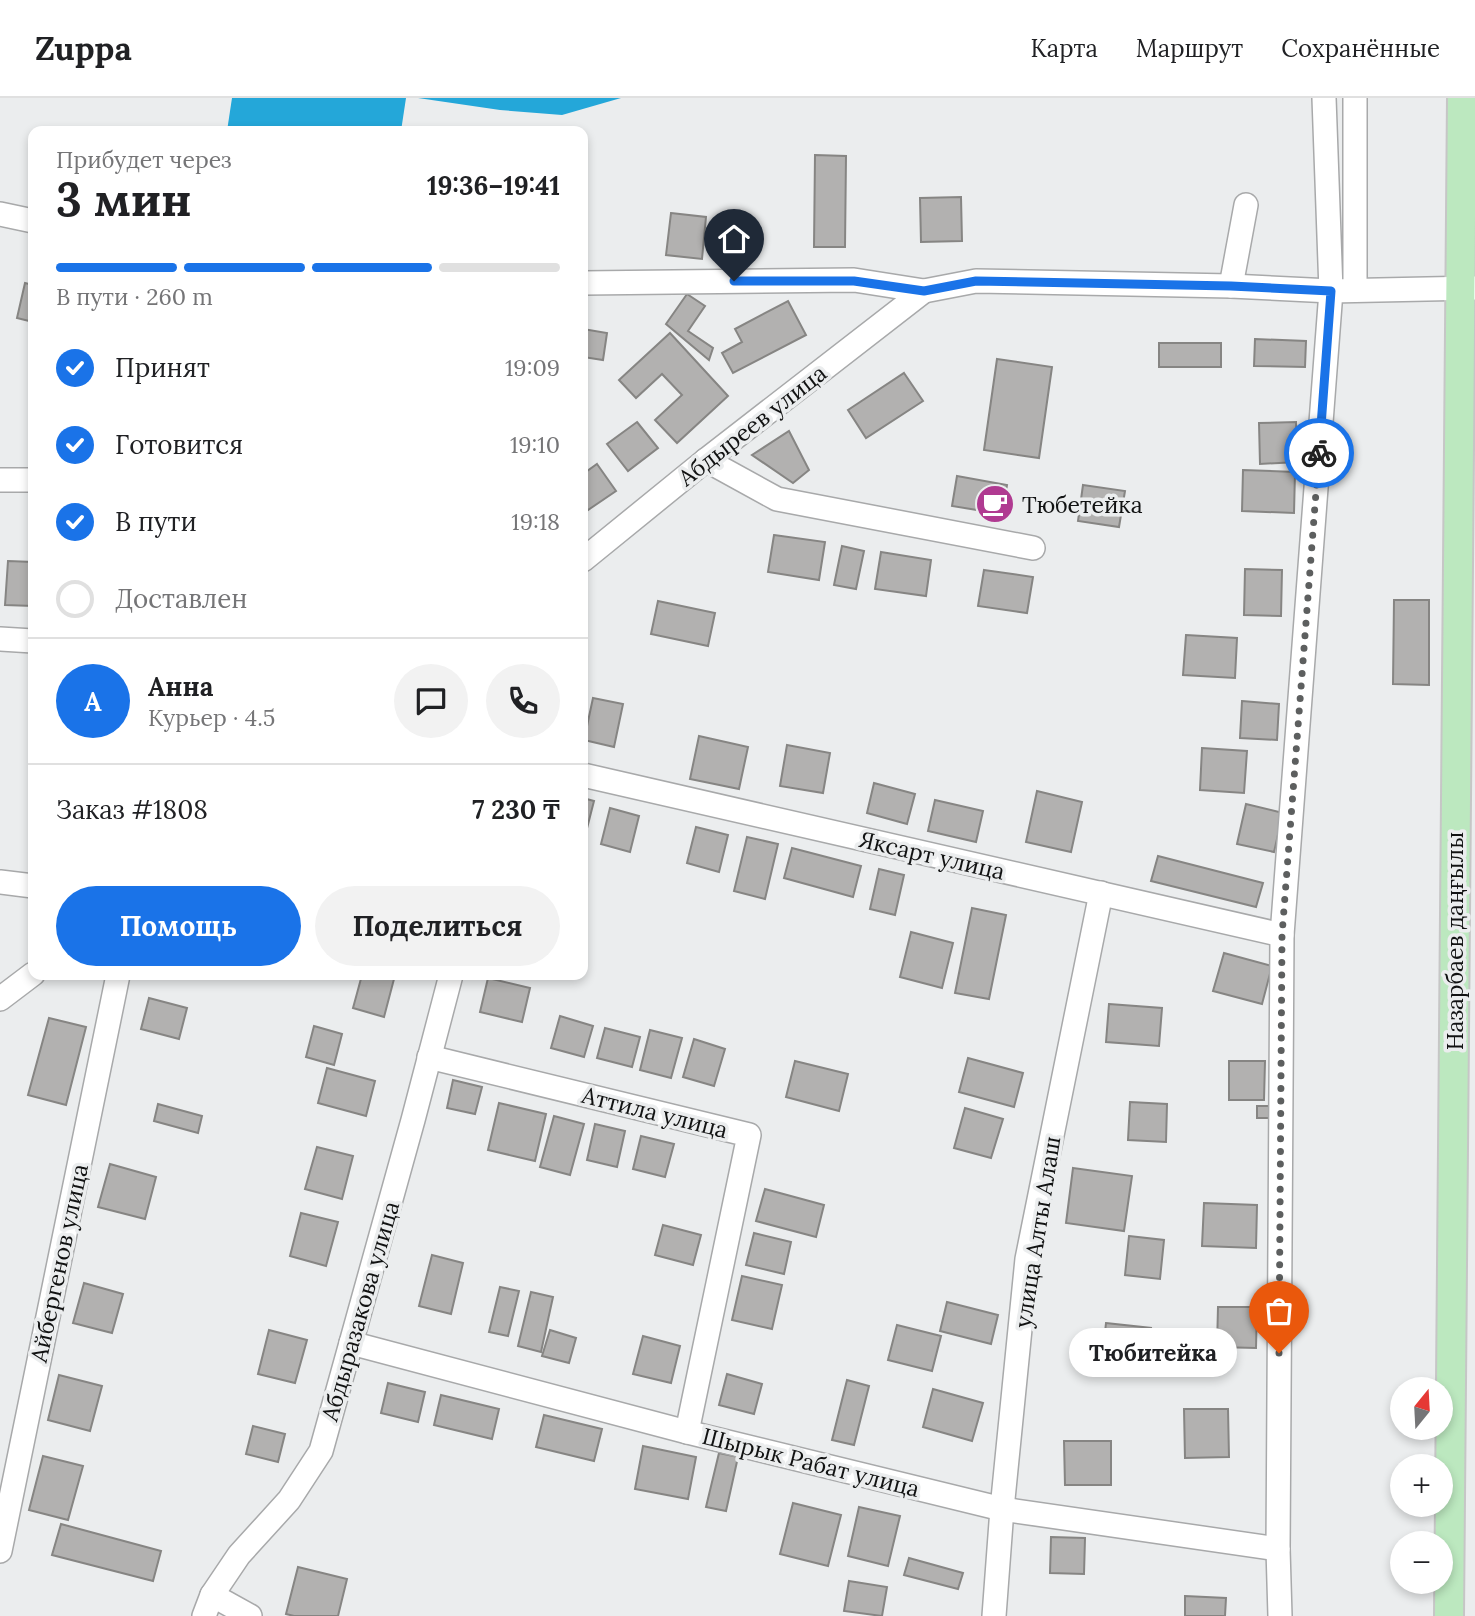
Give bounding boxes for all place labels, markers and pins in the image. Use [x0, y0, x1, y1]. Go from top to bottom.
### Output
pin [704, 209, 764, 281]
cafe icon: Тюбетейка [974, 483, 1016, 525]
place label: Тюбетейка [1022, 490, 1143, 519]
pin [1249, 1281, 1309, 1353]
callout: Тюбитейка [1069, 1328, 1237, 1378]

